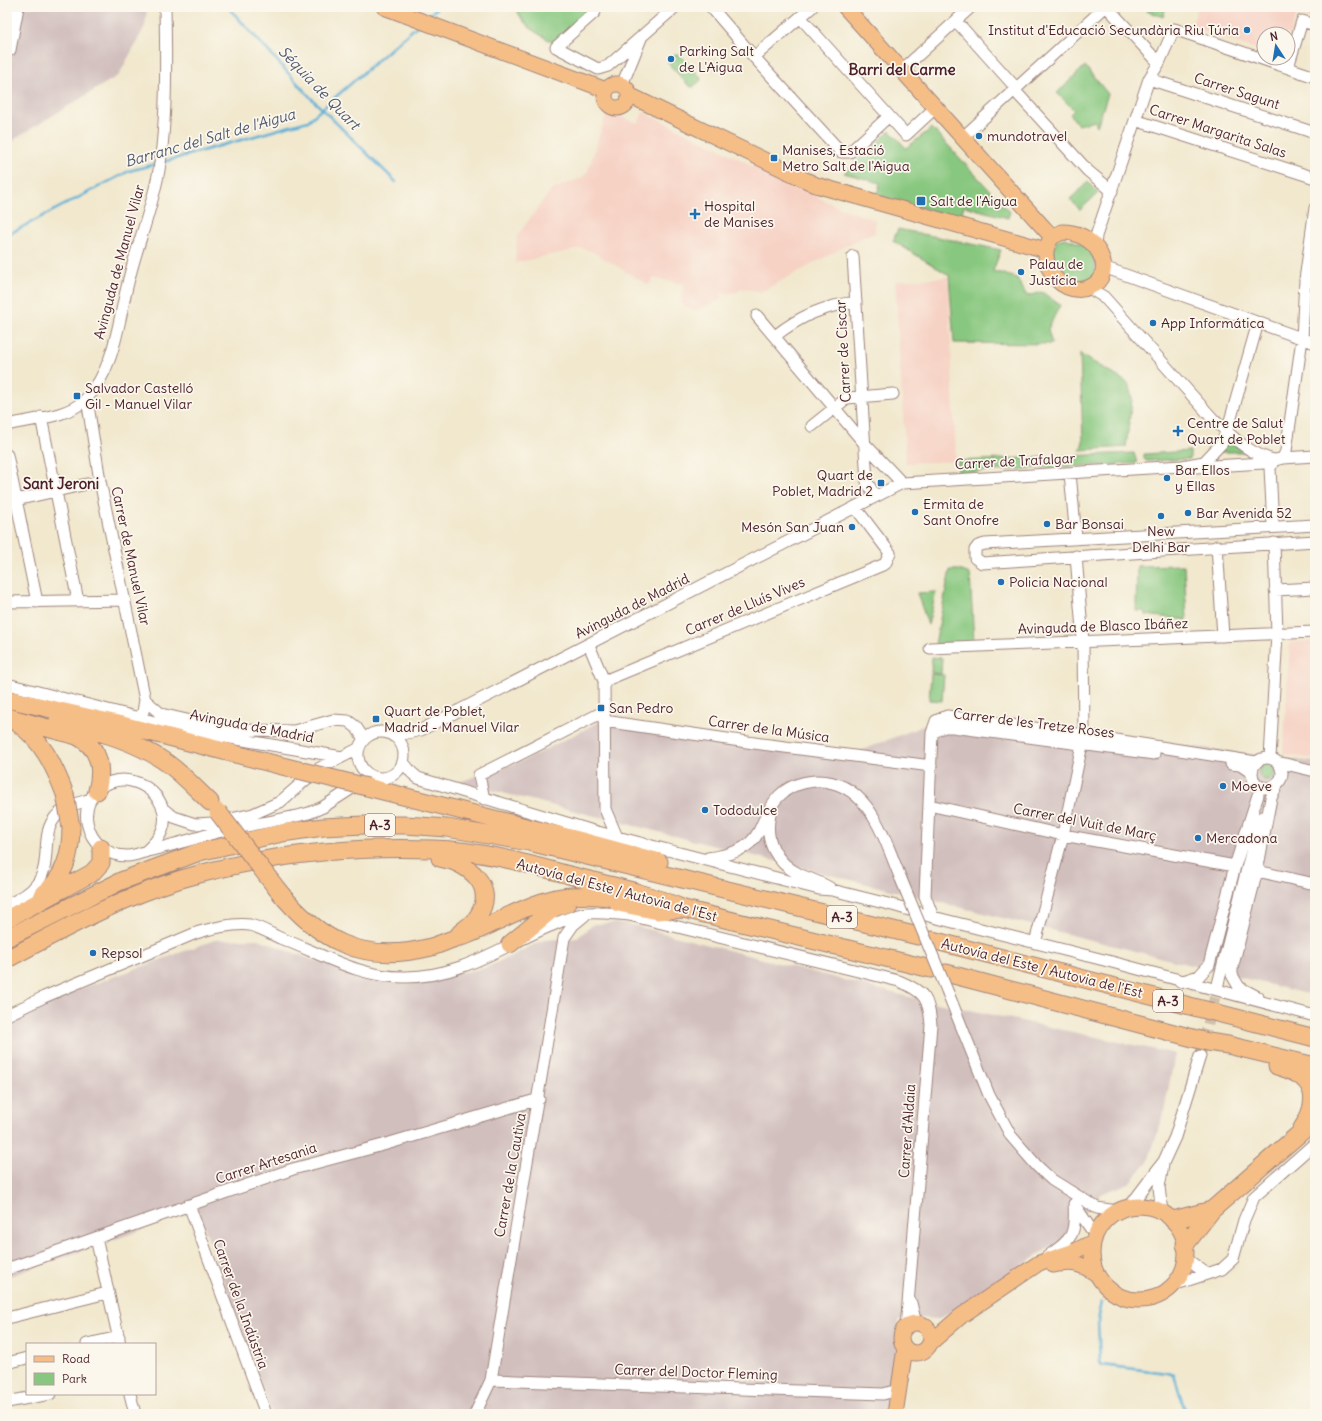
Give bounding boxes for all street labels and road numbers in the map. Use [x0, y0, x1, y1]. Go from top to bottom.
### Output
street label: Carrer Sagunt [1192, 69, 1282, 113]
street label: Carrer Margarita Salas [1147, 100, 1289, 162]
street label: Avinguda de Manuel Vilar [90, 182, 148, 341]
street label: Carrer de Ciscar [831, 299, 855, 403]
street label: Carrer de Trafalgar [954, 449, 1076, 473]
street label: Carrer de Manuel Vilar [107, 485, 155, 628]
street label: Avinguda de Madrid [572, 569, 692, 643]
street label: Carrer de Lluís Vives [683, 573, 807, 639]
street label: Avinguda de Blasco Ibáñez [1017, 614, 1189, 638]
street label: Carrer de les Tretze Roses [952, 704, 1116, 742]
street label: Avinguda de Madrid [188, 705, 316, 747]
street label: Carrer de la Música [707, 712, 831, 746]
street label: Carrer del Vuit de Març [1012, 799, 1158, 845]
road number: A-3 [365, 814, 395, 836]
street label: Autovía del Este / Autovia de l'Est [515, 855, 719, 926]
road number: A-3 [827, 906, 857, 928]
street label: Autovía del Este / Autovia de l'Est [939, 934, 1145, 1002]
road number: A-3 [1153, 990, 1183, 1012]
street label: Carrer d'Aldaia [895, 1083, 919, 1179]
street label: Carrer de la Cautiva [490, 1111, 530, 1239]
street label: Carrer Artesania [213, 1138, 319, 1188]
street label: Carrer de la Indústria [209, 1237, 273, 1371]
street label: Carrer del Doctor Fleming [614, 1360, 778, 1384]

